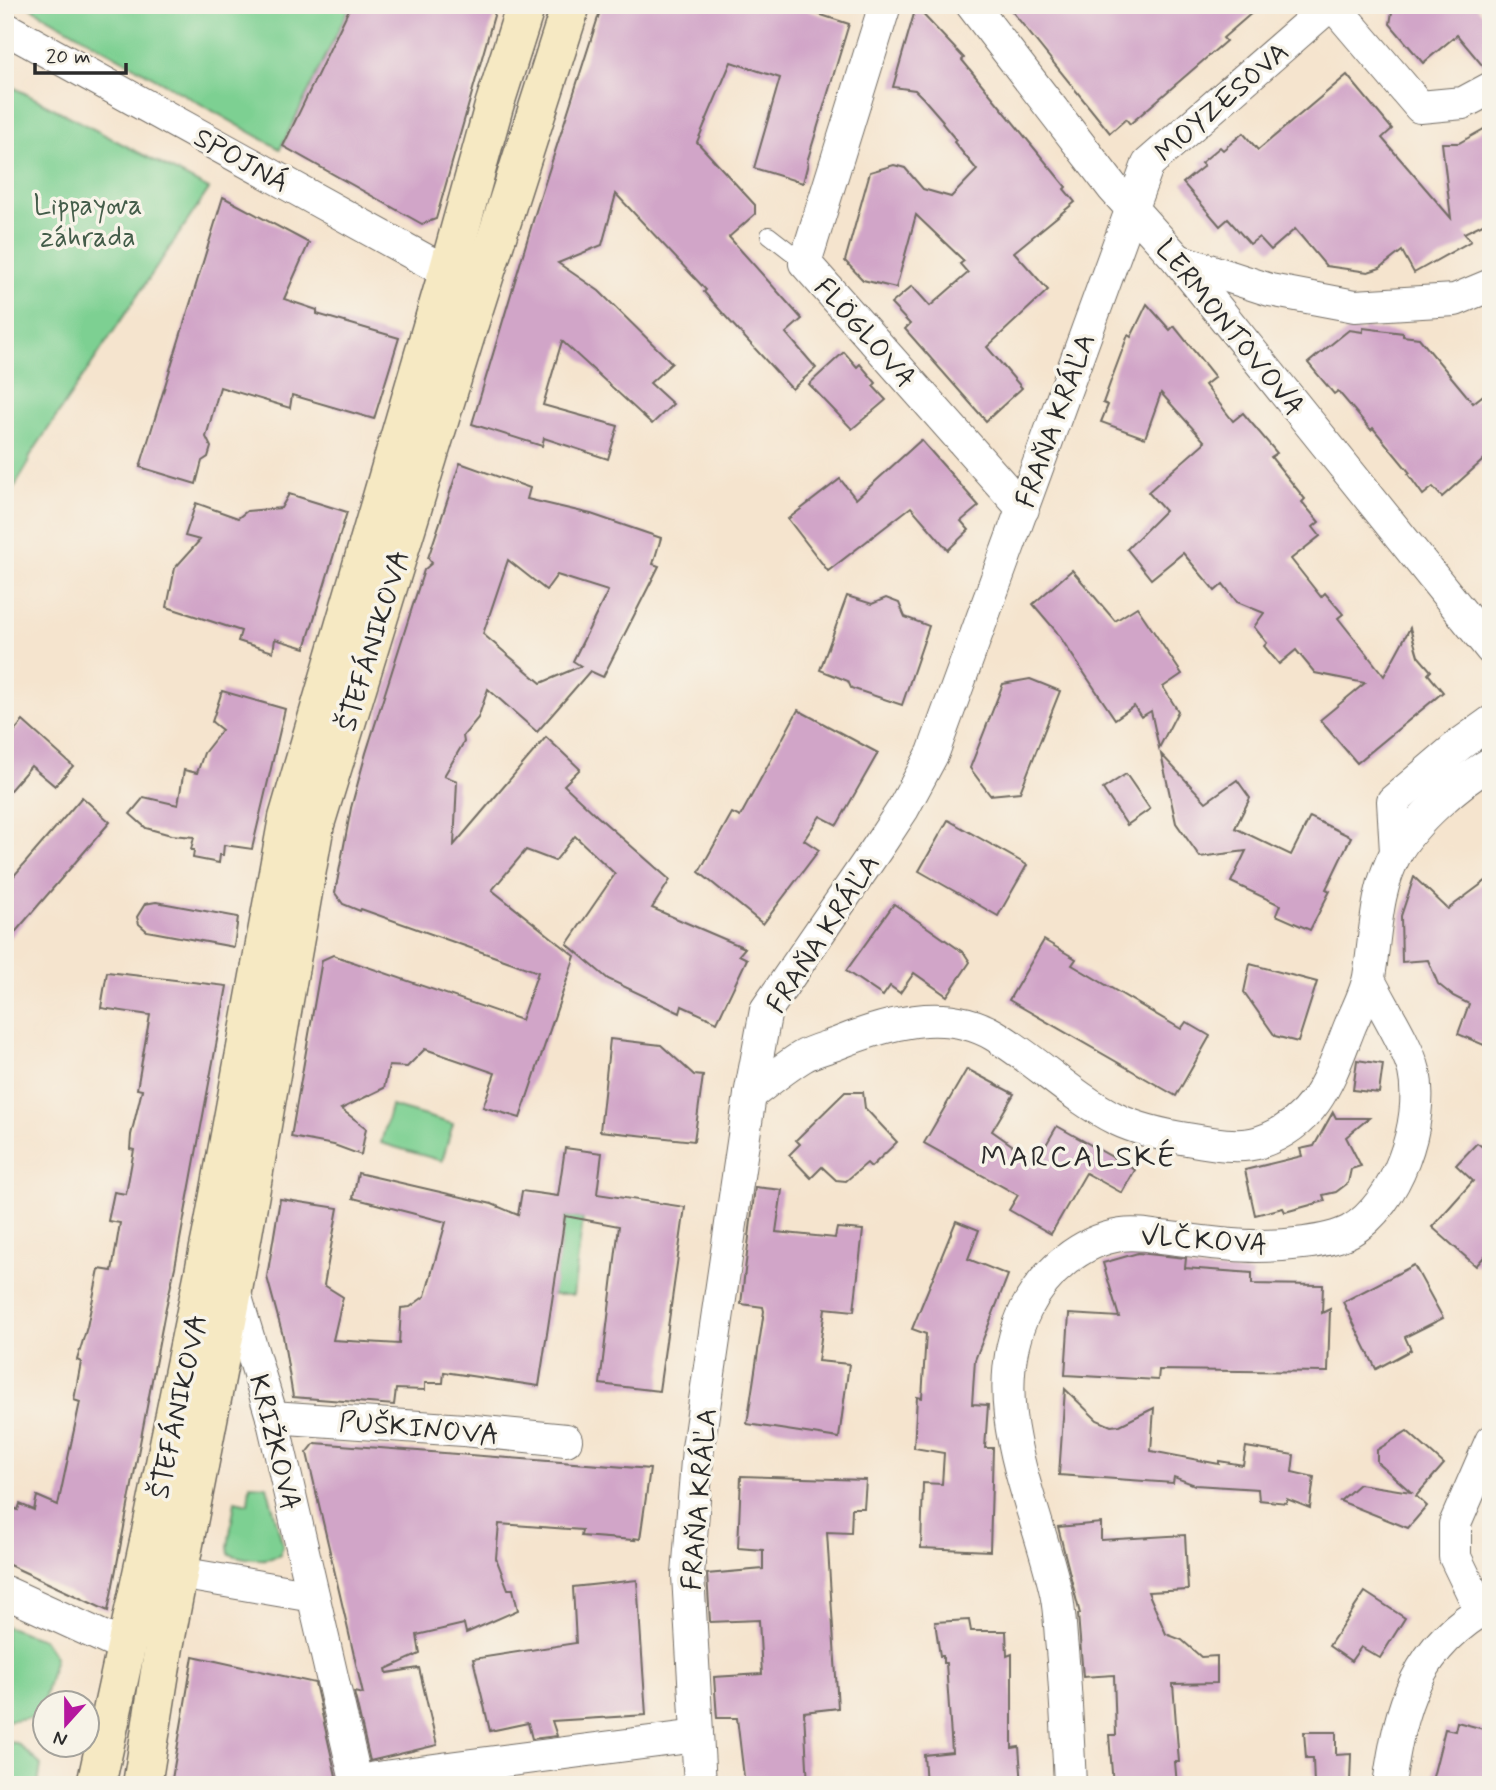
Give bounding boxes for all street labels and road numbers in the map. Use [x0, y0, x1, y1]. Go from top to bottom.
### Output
street label: MOYZESOVA [1148, 34, 1298, 171]
street label: SPOJNÁ [187, 119, 295, 202]
street label: LERMONTOVOVA [1146, 232, 1312, 425]
street label: FLÖGLOVA [805, 271, 923, 397]
street label: FRAŇA KRÁĽA [1007, 328, 1105, 513]
street label: ŠTEFÁNIKOVA [328, 545, 420, 736]
street label: FRAŇA KRÁĽA [758, 847, 889, 1021]
street label: VLČKOVA [1139, 1219, 1268, 1264]
street label: ŠTEFÁNIKOVA [141, 1310, 217, 1502]
street label: KRIŽKOVA [239, 1371, 308, 1515]
street label: PUŠKINOVA [337, 1404, 500, 1455]
street label: FRAŇA KRÁĽA [673, 1406, 727, 1592]

